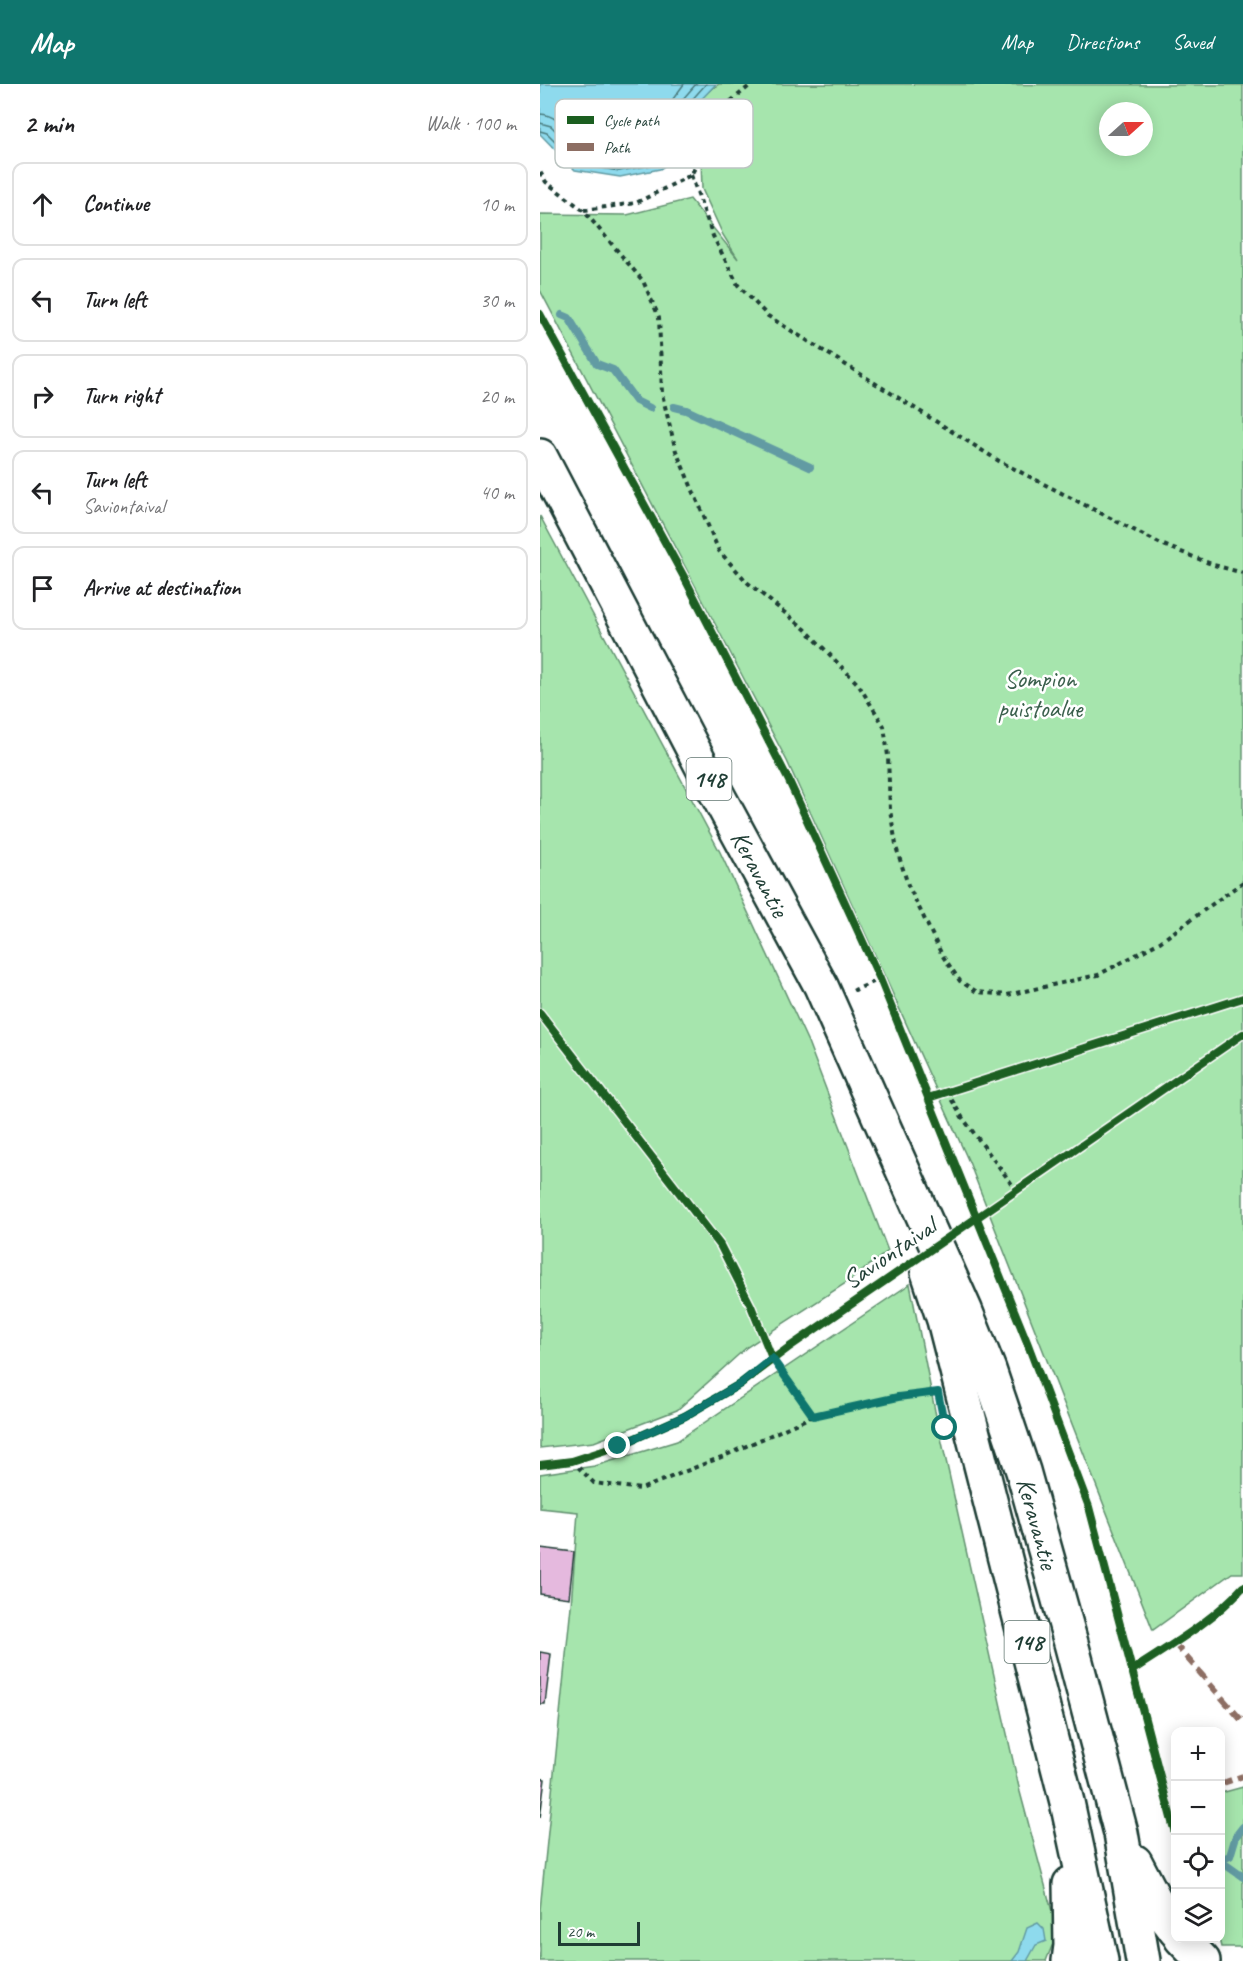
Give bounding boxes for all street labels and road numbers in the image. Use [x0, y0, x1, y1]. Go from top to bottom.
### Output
road number: 148 [686, 758, 732, 800]
street label: Keravantie [723, 825, 797, 924]
street label: Saviontaival [836, 1208, 946, 1297]
street label: Keravantie [1009, 1474, 1066, 1574]
road number: 148 [1004, 1621, 1050, 1663]

